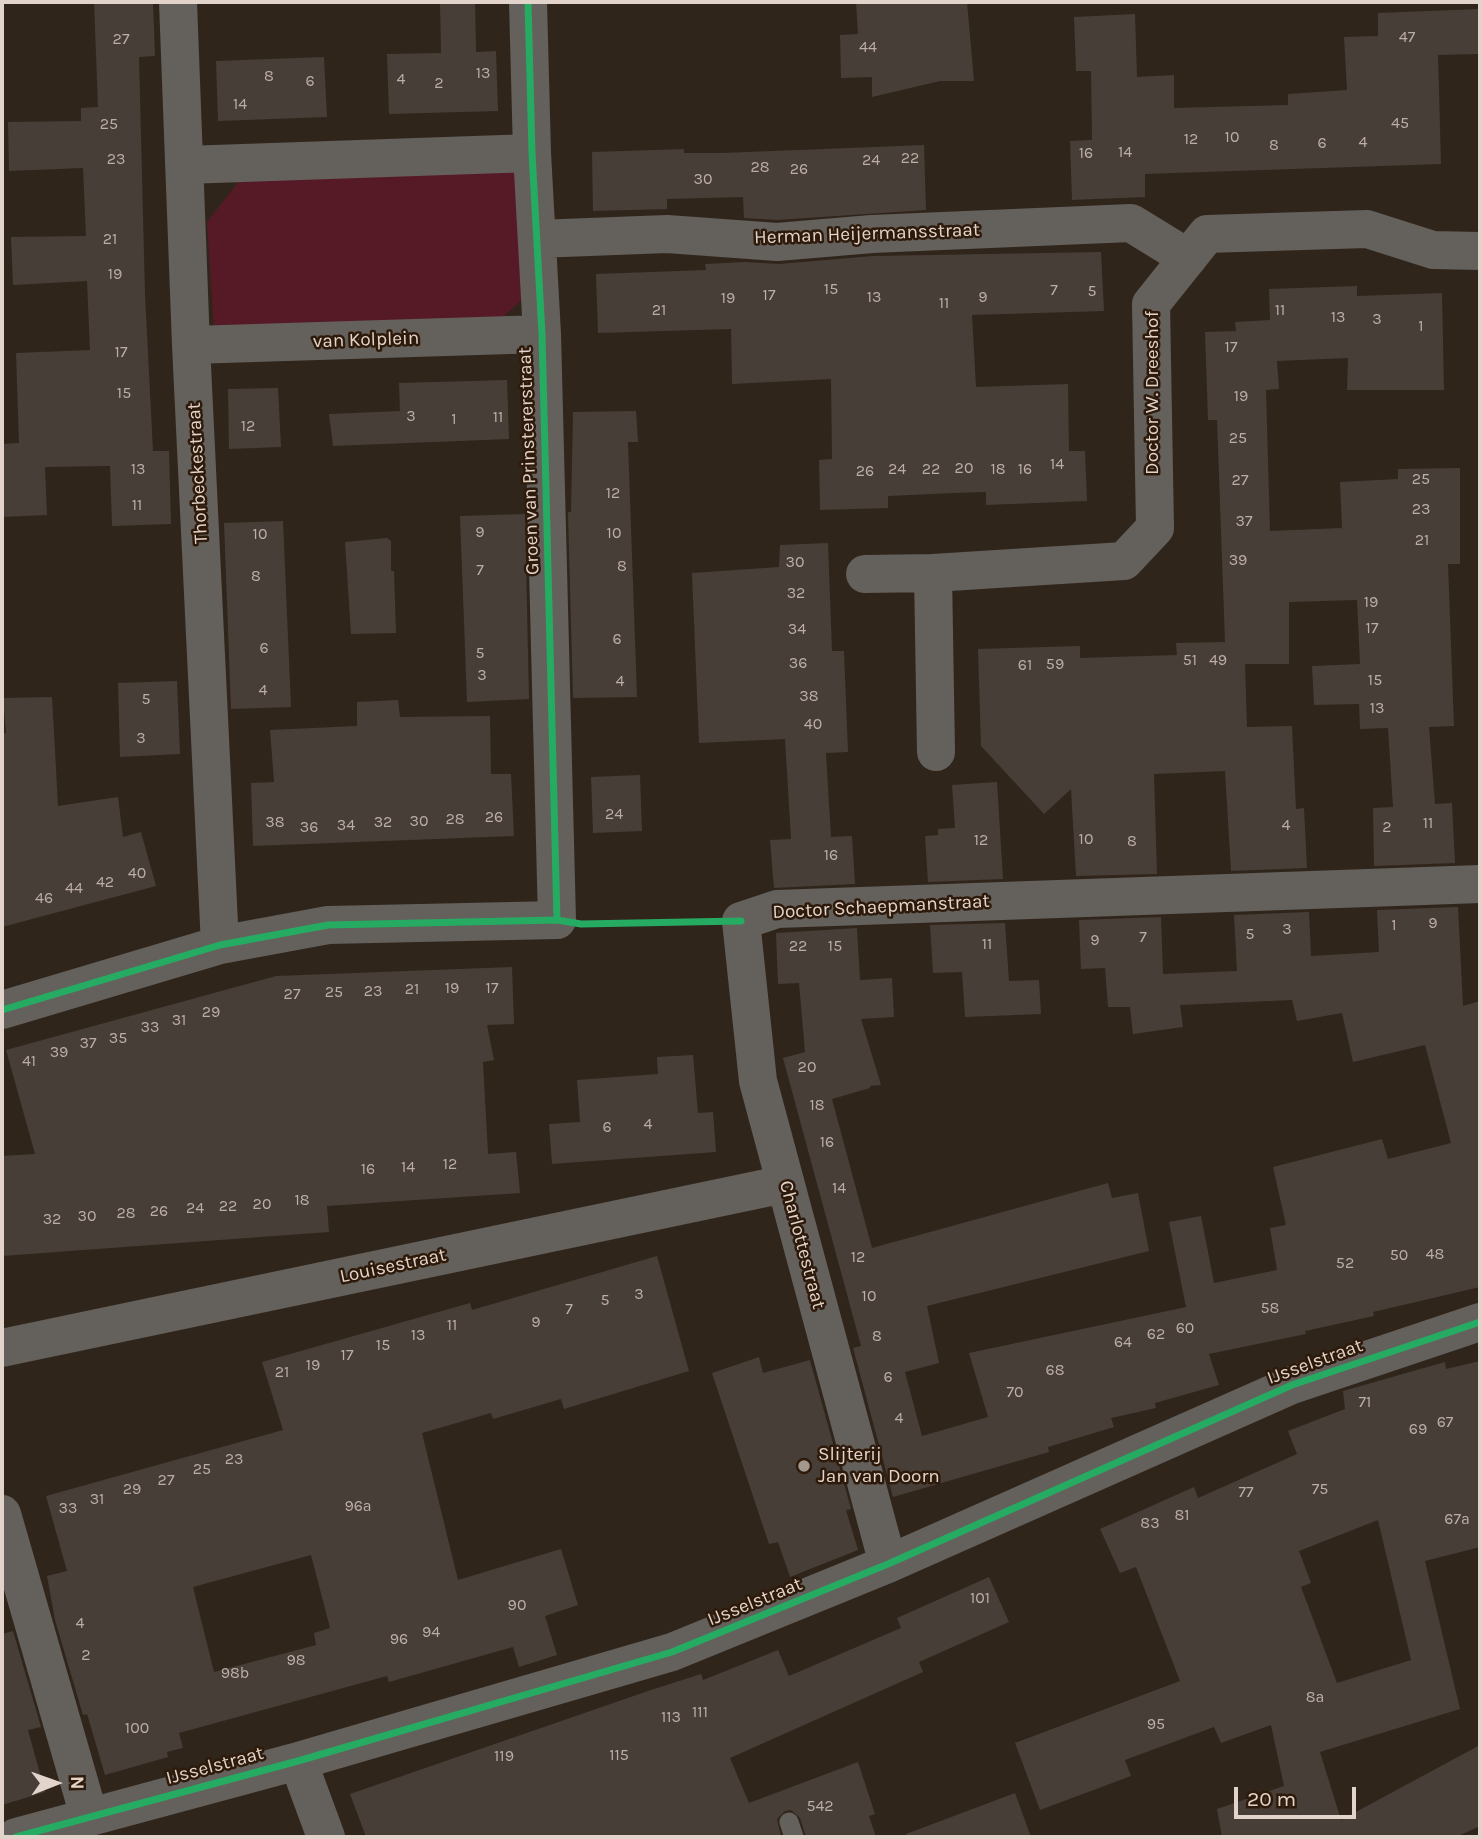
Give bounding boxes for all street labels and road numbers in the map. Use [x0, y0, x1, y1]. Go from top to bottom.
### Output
street label: Herman Heijermansstraat [754, 219, 980, 249]
street label: Doctor W. Dreeshof [1142, 311, 1164, 475]
street label: van Kolplein [312, 327, 420, 353]
street label: Groen van Prinstererstraat [514, 347, 544, 575]
street label: Thorbeckestraat [183, 402, 213, 544]
street label: Doctor Schaepmanstraat [772, 890, 990, 924]
street label: Charlottestraat [774, 1178, 830, 1312]
street label: Louisestraat [338, 1244, 448, 1288]
street label: IJsselstraat [1264, 1334, 1366, 1390]
street label: IJsselstraat [704, 1573, 806, 1631]
street label: IJsselstraat [164, 1742, 266, 1790]

